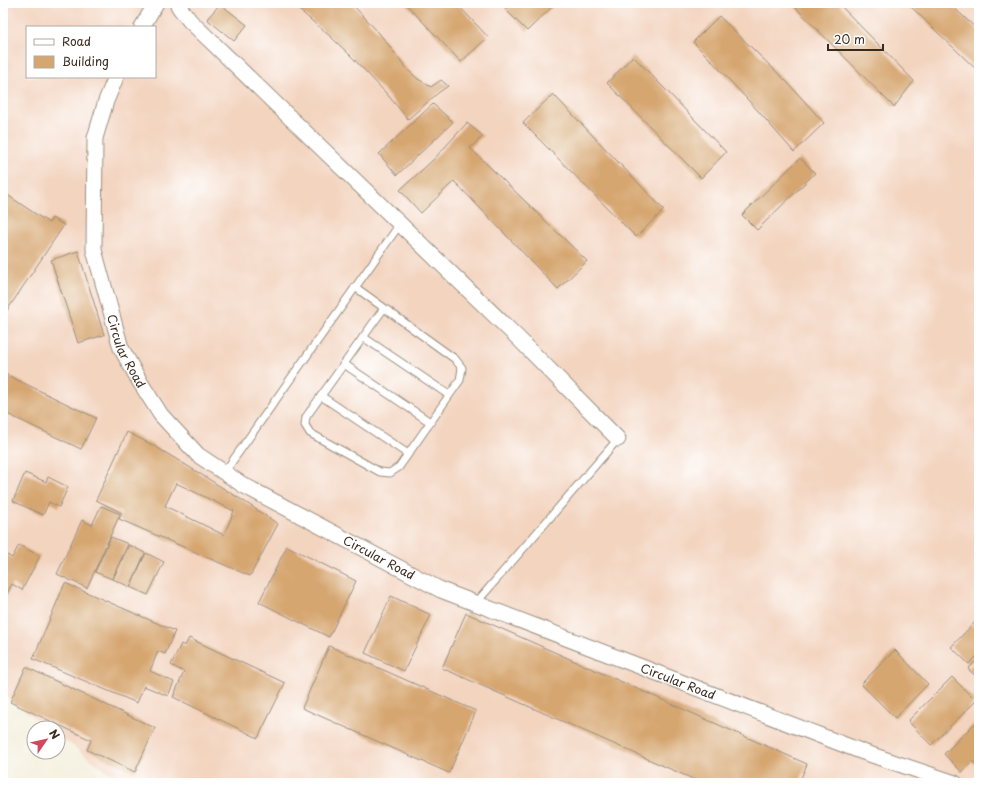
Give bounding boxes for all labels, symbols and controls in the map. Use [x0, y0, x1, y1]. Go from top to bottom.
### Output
legend [26, 26, 156, 78]
scale bar [828, 26, 883, 52]
text: 20 m [834, 30, 865, 48]
text: Road [62, 32, 91, 50]
text: Building [62, 52, 109, 70]
street label: Circular Road [103, 312, 150, 391]
street label: Circular Road [340, 531, 418, 584]
street label: Circular Road [638, 658, 718, 704]
north arrow [26, 720, 66, 760]
text: N [45, 726, 64, 743]

